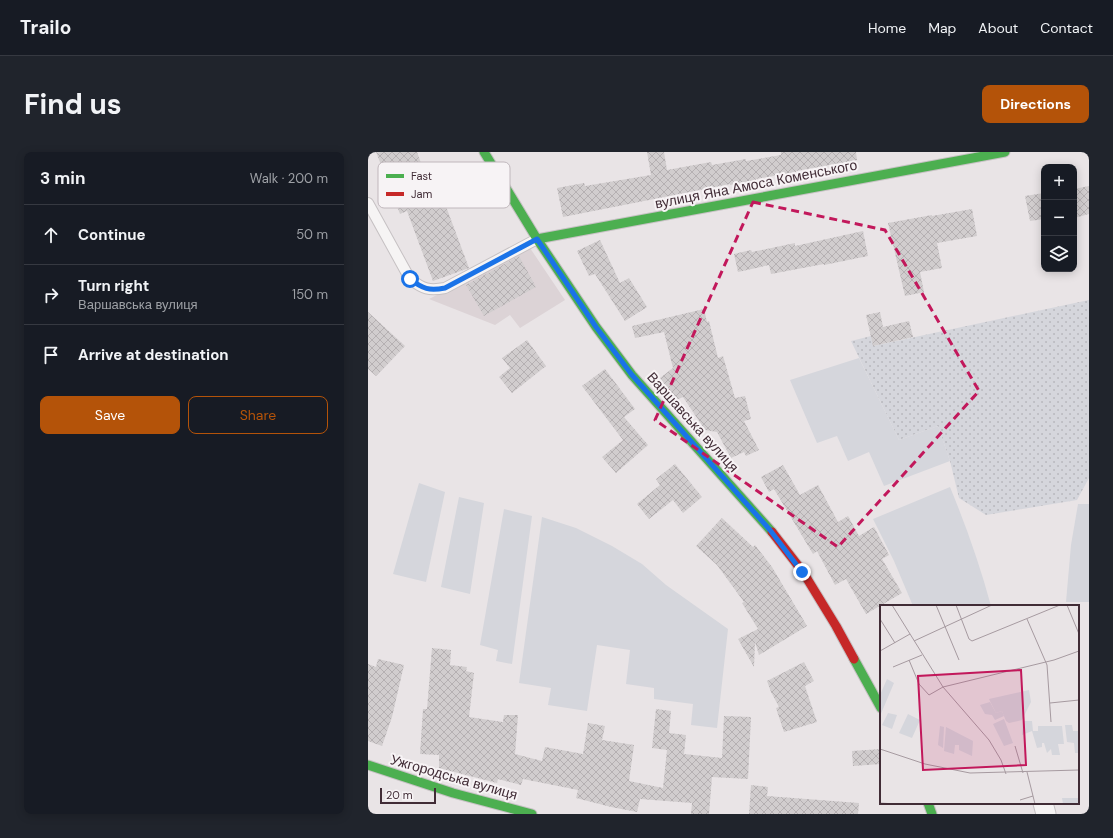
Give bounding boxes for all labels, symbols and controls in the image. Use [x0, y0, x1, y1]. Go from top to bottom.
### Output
text: Trailo [20, 15, 71, 40]
text: Home [868, 19, 906, 37]
text: Map [928, 19, 956, 37]
text: About [978, 19, 1018, 37]
text: Contact [1040, 19, 1093, 37]
button: Directions [982, 85, 1089, 123]
text: Find us [24, 86, 122, 123]
street label: вулиця Яна Амоса Коменського [653, 155, 859, 212]
legend [378, 162, 510, 208]
map controls [1041, 164, 1077, 272]
button: + [1041, 164, 1077, 200]
text: 3 min [40, 167, 85, 189]
text: Fast [411, 169, 432, 183]
text: Walk · 200 m [250, 170, 328, 187]
text: Jam [411, 187, 432, 201]
button: − [1041, 200, 1077, 236]
icon: ahead [40, 224, 62, 246]
text: Continue [78, 225, 146, 245]
text: 50 m [296, 226, 328, 243]
button: layers [1041, 236, 1077, 272]
route start [401, 270, 419, 288]
text: Turn right [78, 276, 149, 296]
icon: right [40, 284, 62, 306]
text: 150 m [292, 286, 328, 303]
text: Варшавська вулиця [78, 296, 198, 313]
icon: arrive [40, 344, 62, 366]
text: Arrive at destination [78, 345, 229, 365]
street label: Варшавська вулиця [643, 368, 743, 476]
button: Save [40, 396, 180, 434]
button: Share [188, 396, 328, 434]
route end [793, 563, 811, 581]
inset map [880, 605, 1079, 804]
street label: Ужгородська вулиця [388, 750, 520, 804]
scale bar [380, 786, 436, 805]
text: 20 m [386, 788, 412, 802]

